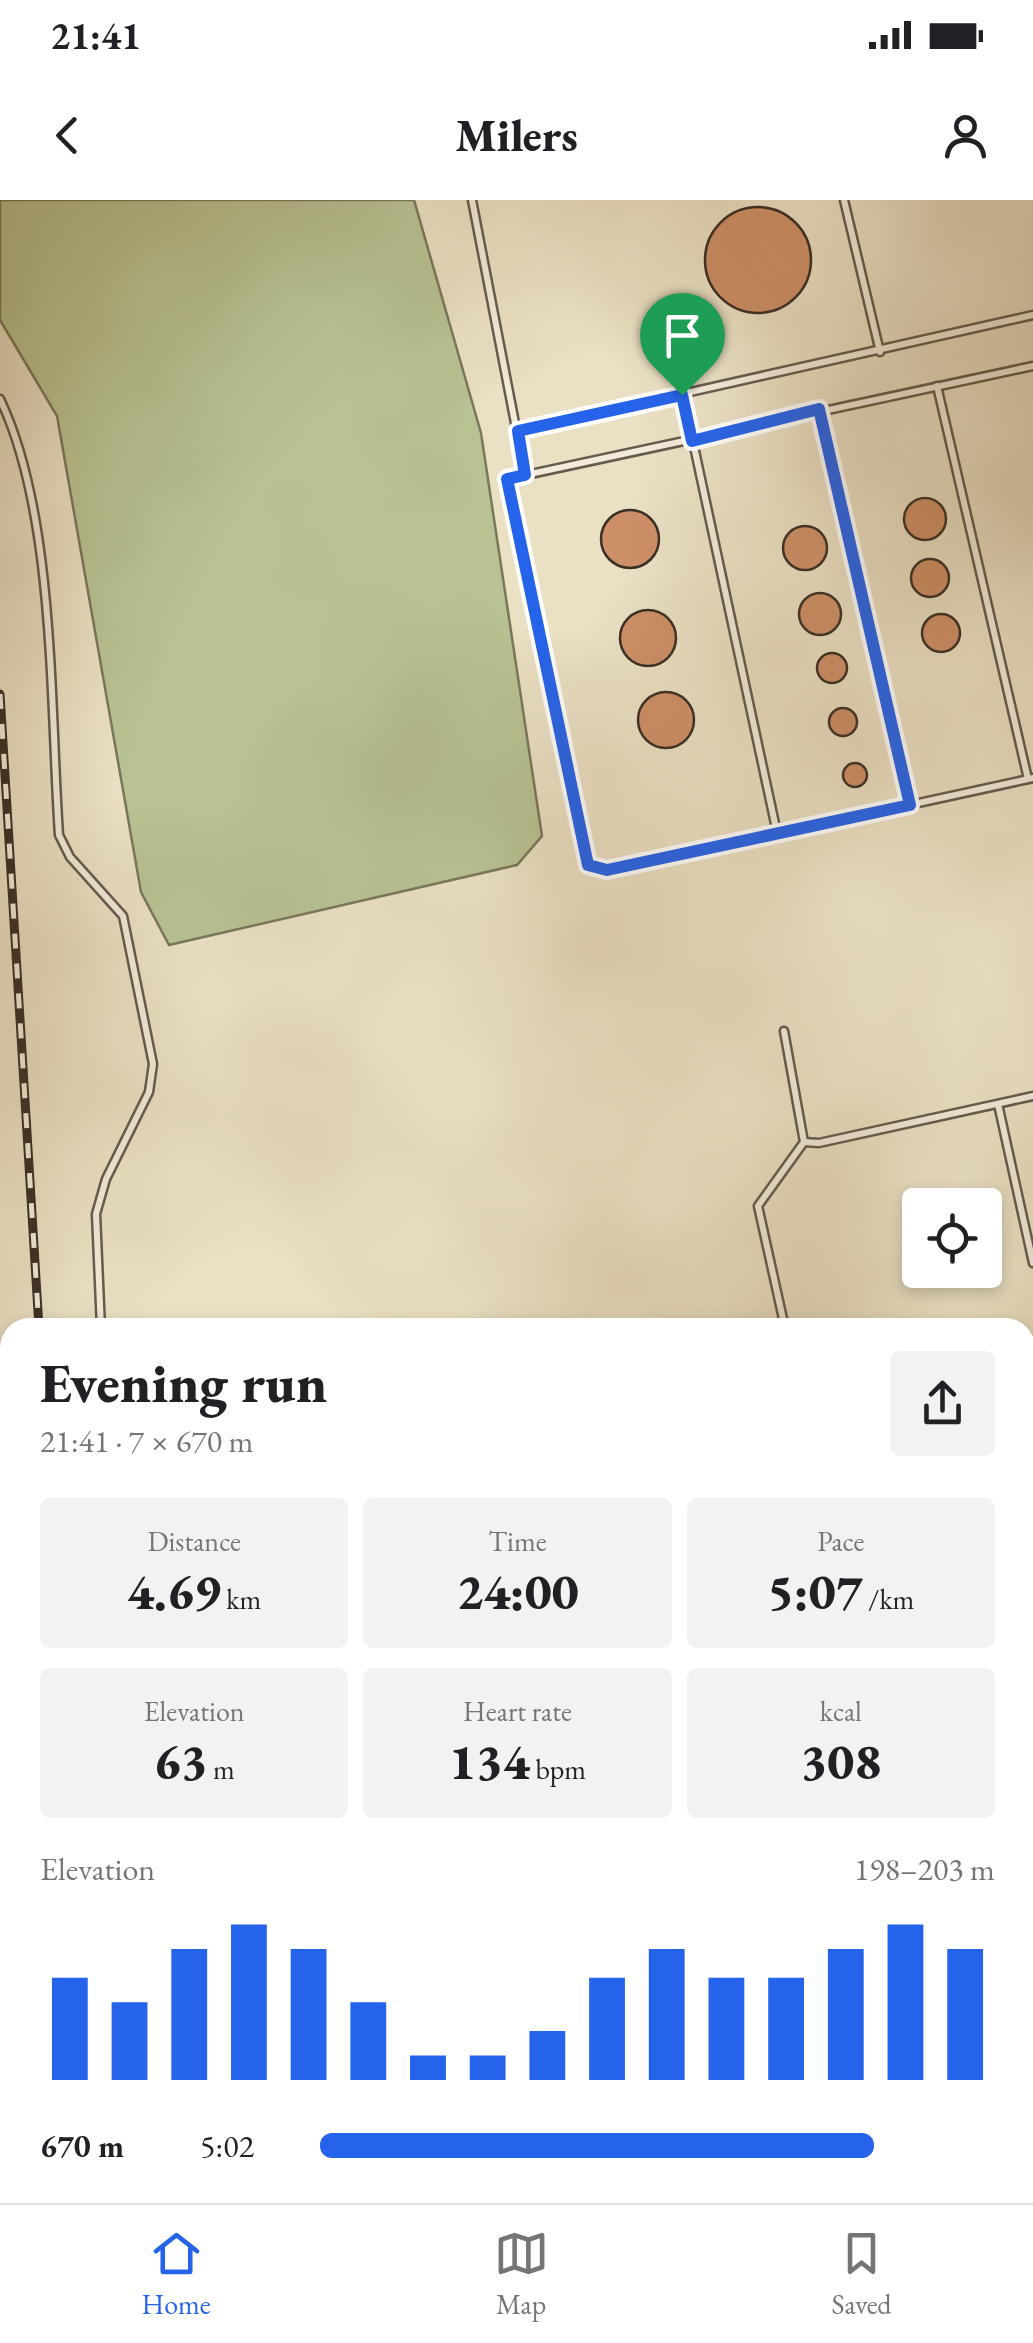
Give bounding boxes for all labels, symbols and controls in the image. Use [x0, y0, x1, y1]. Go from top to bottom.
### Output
text: 21:41 [50, 11, 141, 60]
text: Milers [455, 106, 578, 164]
icon: back [40, 108, 95, 163]
icon: person [938, 108, 993, 163]
pin [640, 293, 725, 396]
icon: arrive [655, 308, 710, 363]
map controls [902, 1188, 1002, 1288]
button: locate [902, 1188, 1002, 1288]
text: Evening run [40, 1347, 327, 1418]
button: share [890, 1351, 995, 1456]
text: 21:41 · 7 × 670 m [40, 1420, 253, 1462]
text: Distance [147, 1523, 241, 1559]
text: Time [488, 1523, 547, 1559]
text: Pace [817, 1523, 864, 1559]
text: 4.69 [127, 1559, 221, 1624]
text: 24:00 [456, 1559, 579, 1624]
text: 5:07 [767, 1559, 863, 1624]
text: km [221, 1581, 261, 1617]
text: /km [863, 1581, 914, 1617]
text: Elevation [144, 1693, 245, 1729]
text: Heart rate [463, 1693, 572, 1729]
text: kcal [820, 1693, 862, 1729]
text: 63 [153, 1729, 207, 1794]
text: 134 [449, 1729, 530, 1794]
text: 308 [800, 1729, 881, 1794]
text: m [207, 1751, 235, 1787]
text: bpm [530, 1751, 586, 1787]
text: Elevation [40, 1848, 155, 1890]
text: 198–203 m [854, 1848, 995, 1890]
text: 670 m [40, 2125, 124, 2167]
text: 5:02 [200, 2125, 254, 2167]
tab: Home [141, 2226, 211, 2322]
tab: Map [494, 2226, 549, 2322]
tab: Saved [832, 2226, 892, 2322]

